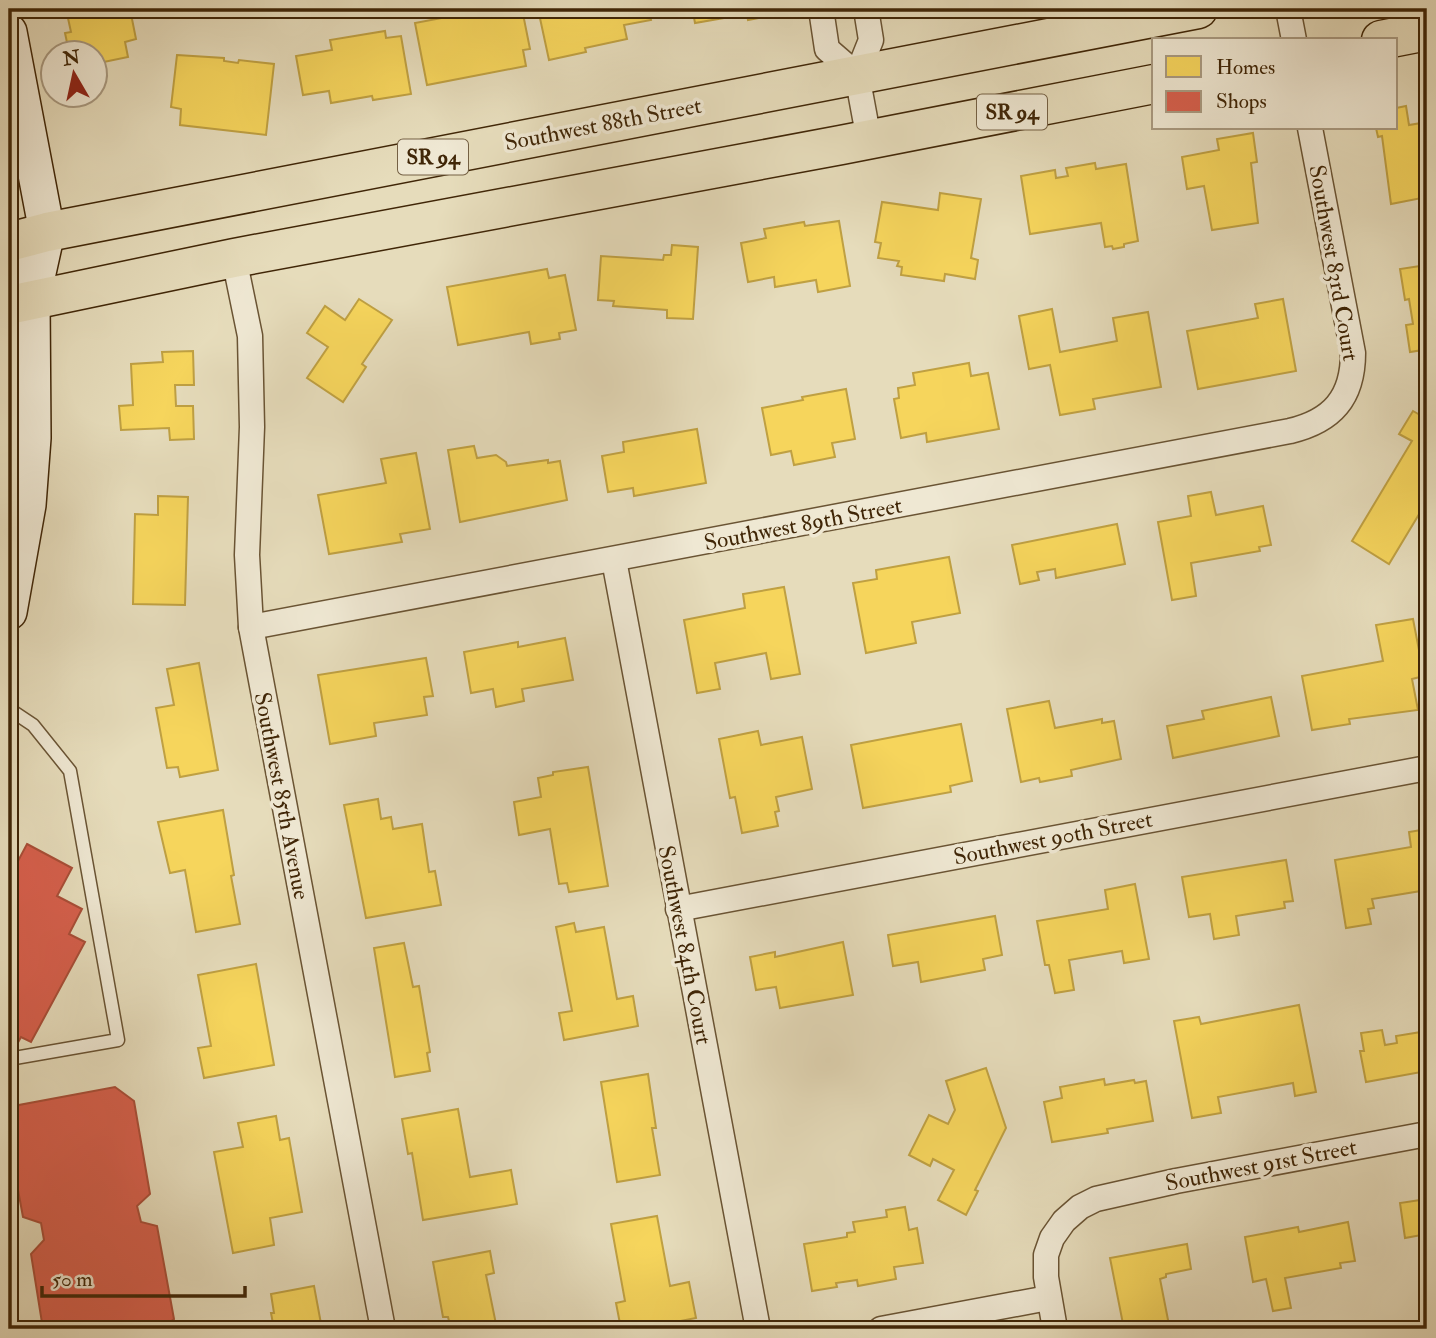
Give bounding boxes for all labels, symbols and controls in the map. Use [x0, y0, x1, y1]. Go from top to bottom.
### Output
north arrow [38, 38, 108, 108]
legend [1152, 38, 1398, 130]
text: N [60, 45, 83, 72]
text: Homes [1216, 54, 1275, 81]
text: Shops [1216, 88, 1267, 115]
street label: Southwest 88th Street [502, 91, 704, 157]
road number: SR 94 [977, 94, 1047, 130]
road number: SR 94 [398, 140, 468, 174]
street label: Southwest 83rd Court [1302, 163, 1366, 363]
street label: Southwest 89th Street [702, 491, 904, 557]
street label: Southwest 85th Avenue [248, 690, 316, 903]
street label: Southwest 90th Street [951, 804, 1155, 872]
street label: Southwest 84th Court [651, 843, 719, 1047]
street label: Southwest 91st Street [1163, 1132, 1359, 1198]
scale bar [42, 1254, 245, 1298]
text: 50 m [52, 1266, 93, 1293]

